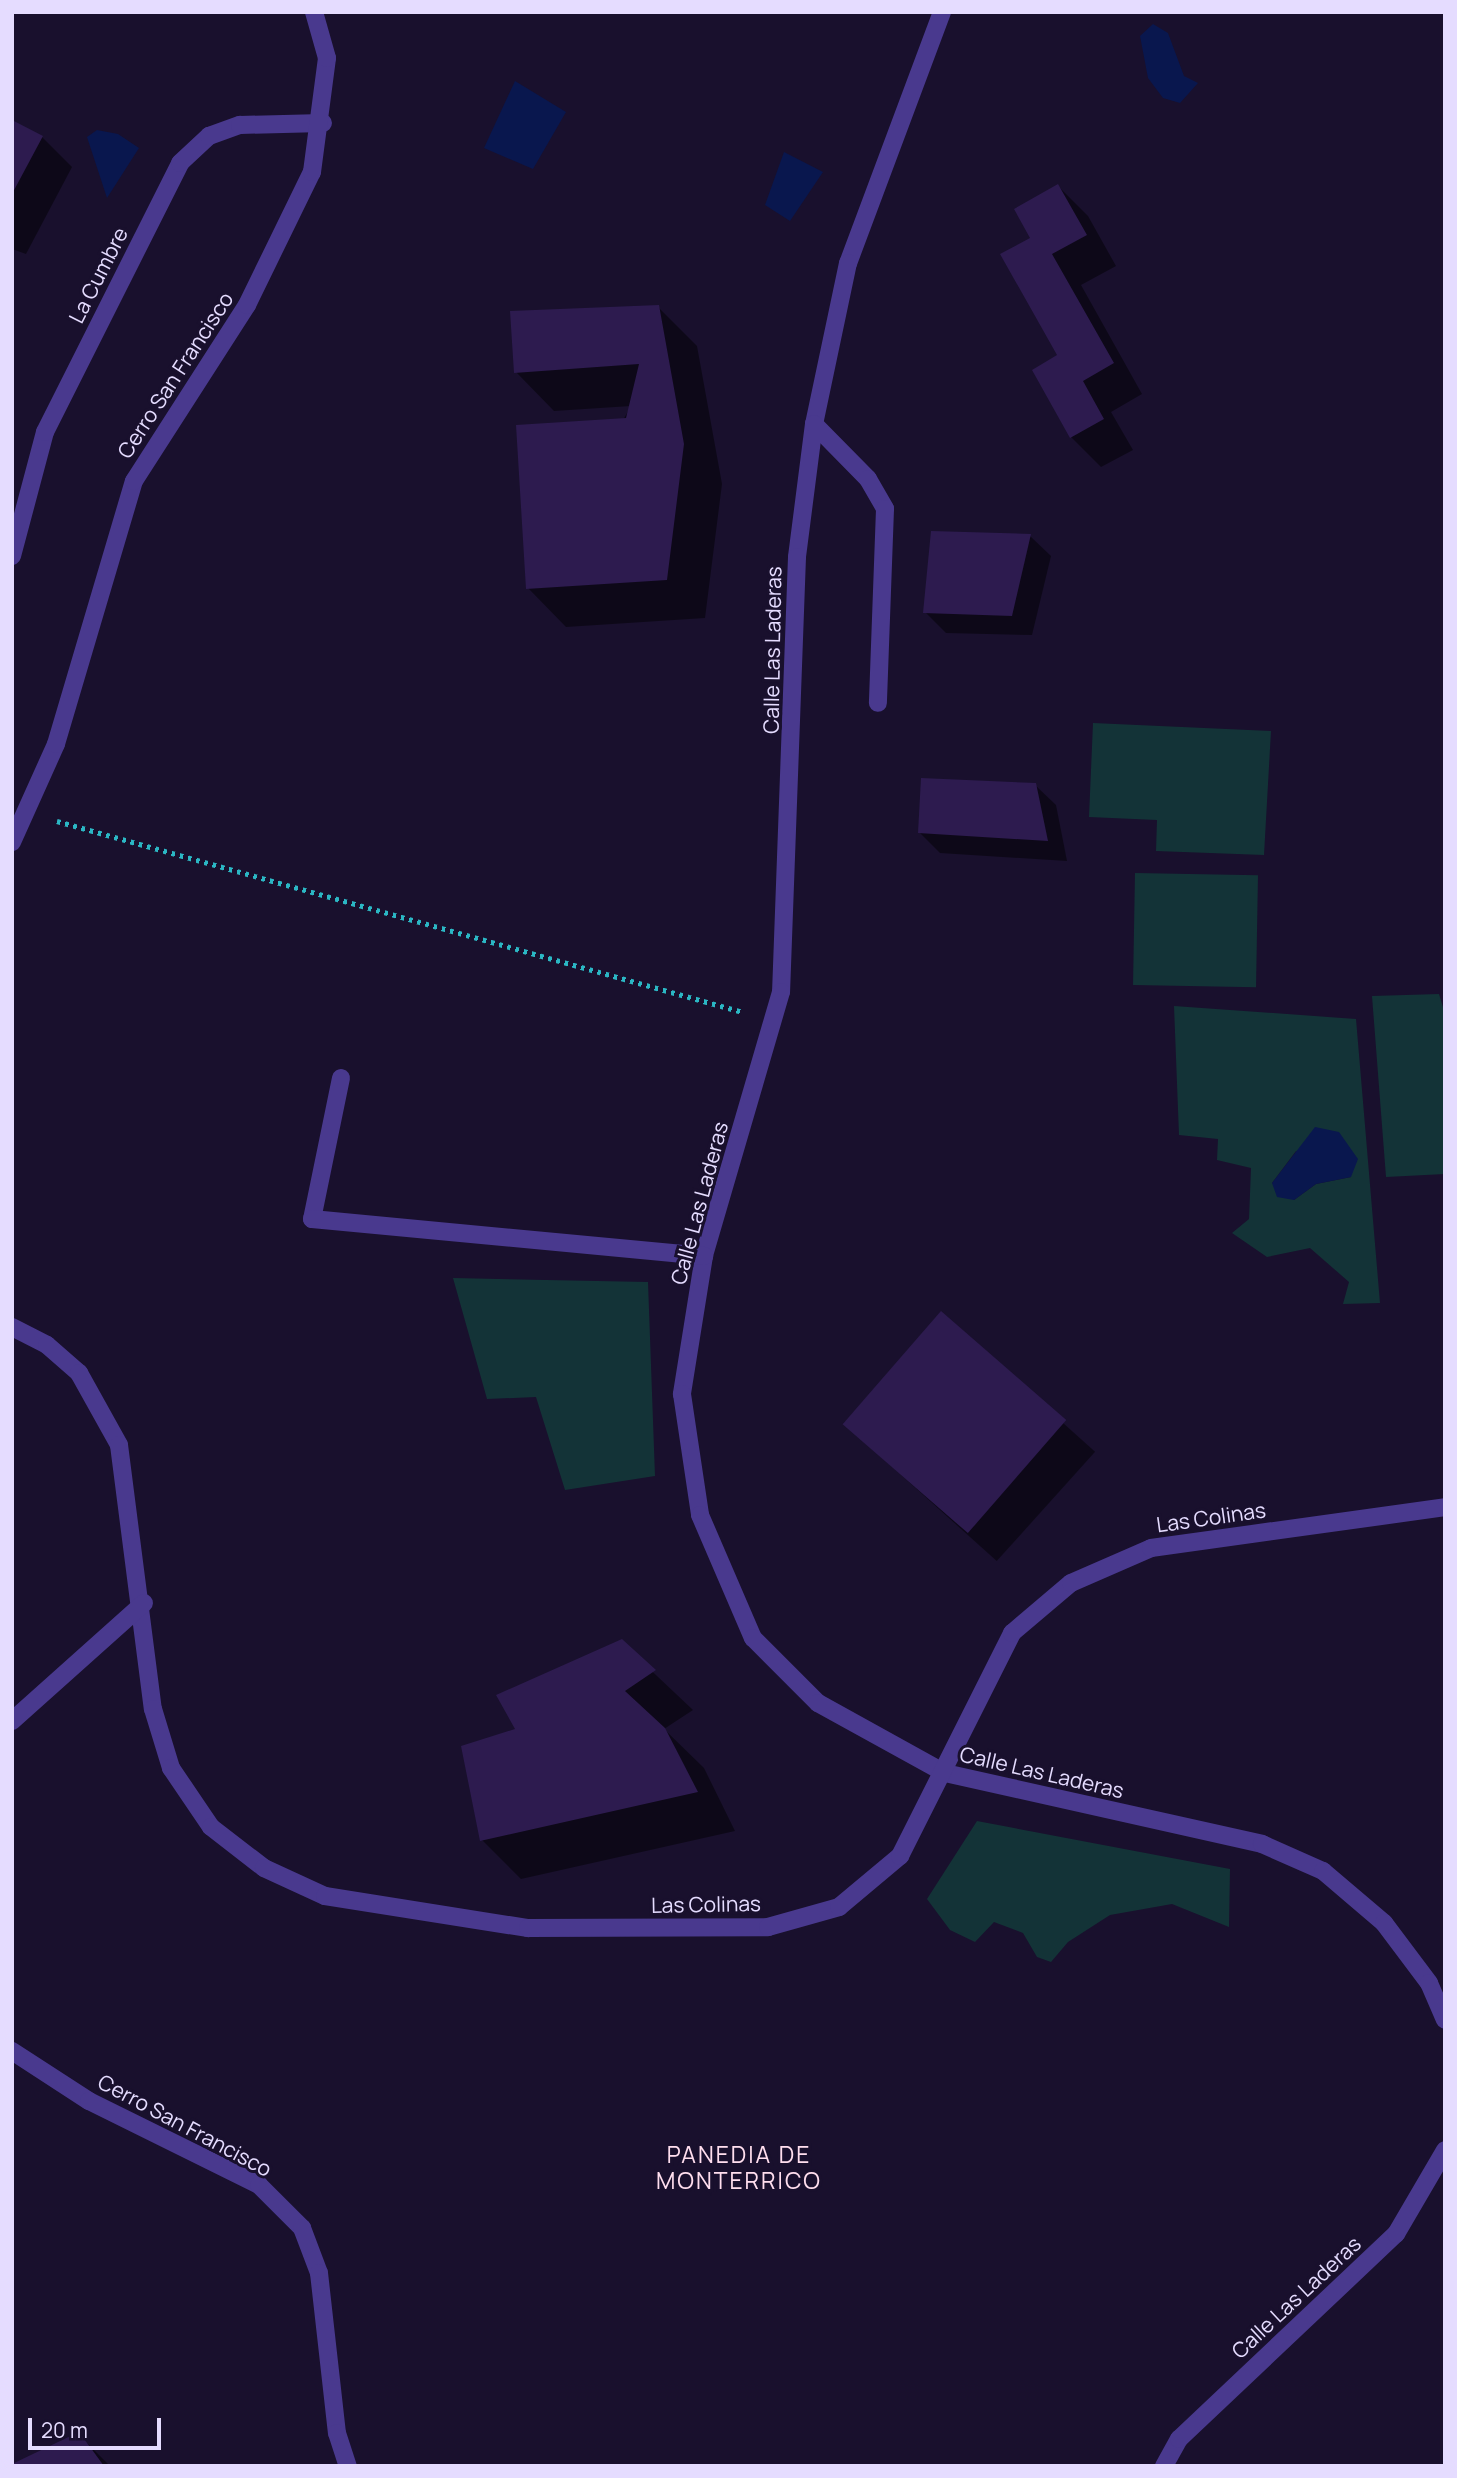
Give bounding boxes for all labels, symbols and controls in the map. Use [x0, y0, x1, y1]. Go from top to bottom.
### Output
street label: La Cumbre [63, 223, 133, 327]
street label: Cerro San Francisco [112, 287, 238, 463]
street label: Calle Las Laderas [758, 566, 786, 734]
street label: Calle Las Laderas [665, 1119, 733, 1287]
street label: Las Colinas [1155, 1497, 1267, 1537]
street label: Calle Las Laderas [958, 1741, 1126, 1803]
street label: Las Colinas [651, 1890, 761, 1918]
street label: Cerro San Francisco [94, 2069, 276, 2181]
district label: PANEDIA DE MONTERRICO [657, 2140, 821, 2194]
street label: Calle Las Laderas [1226, 2231, 1366, 2363]
scale bar [32, 2404, 164, 2448]
text: 20 m [41, 2416, 88, 2444]

